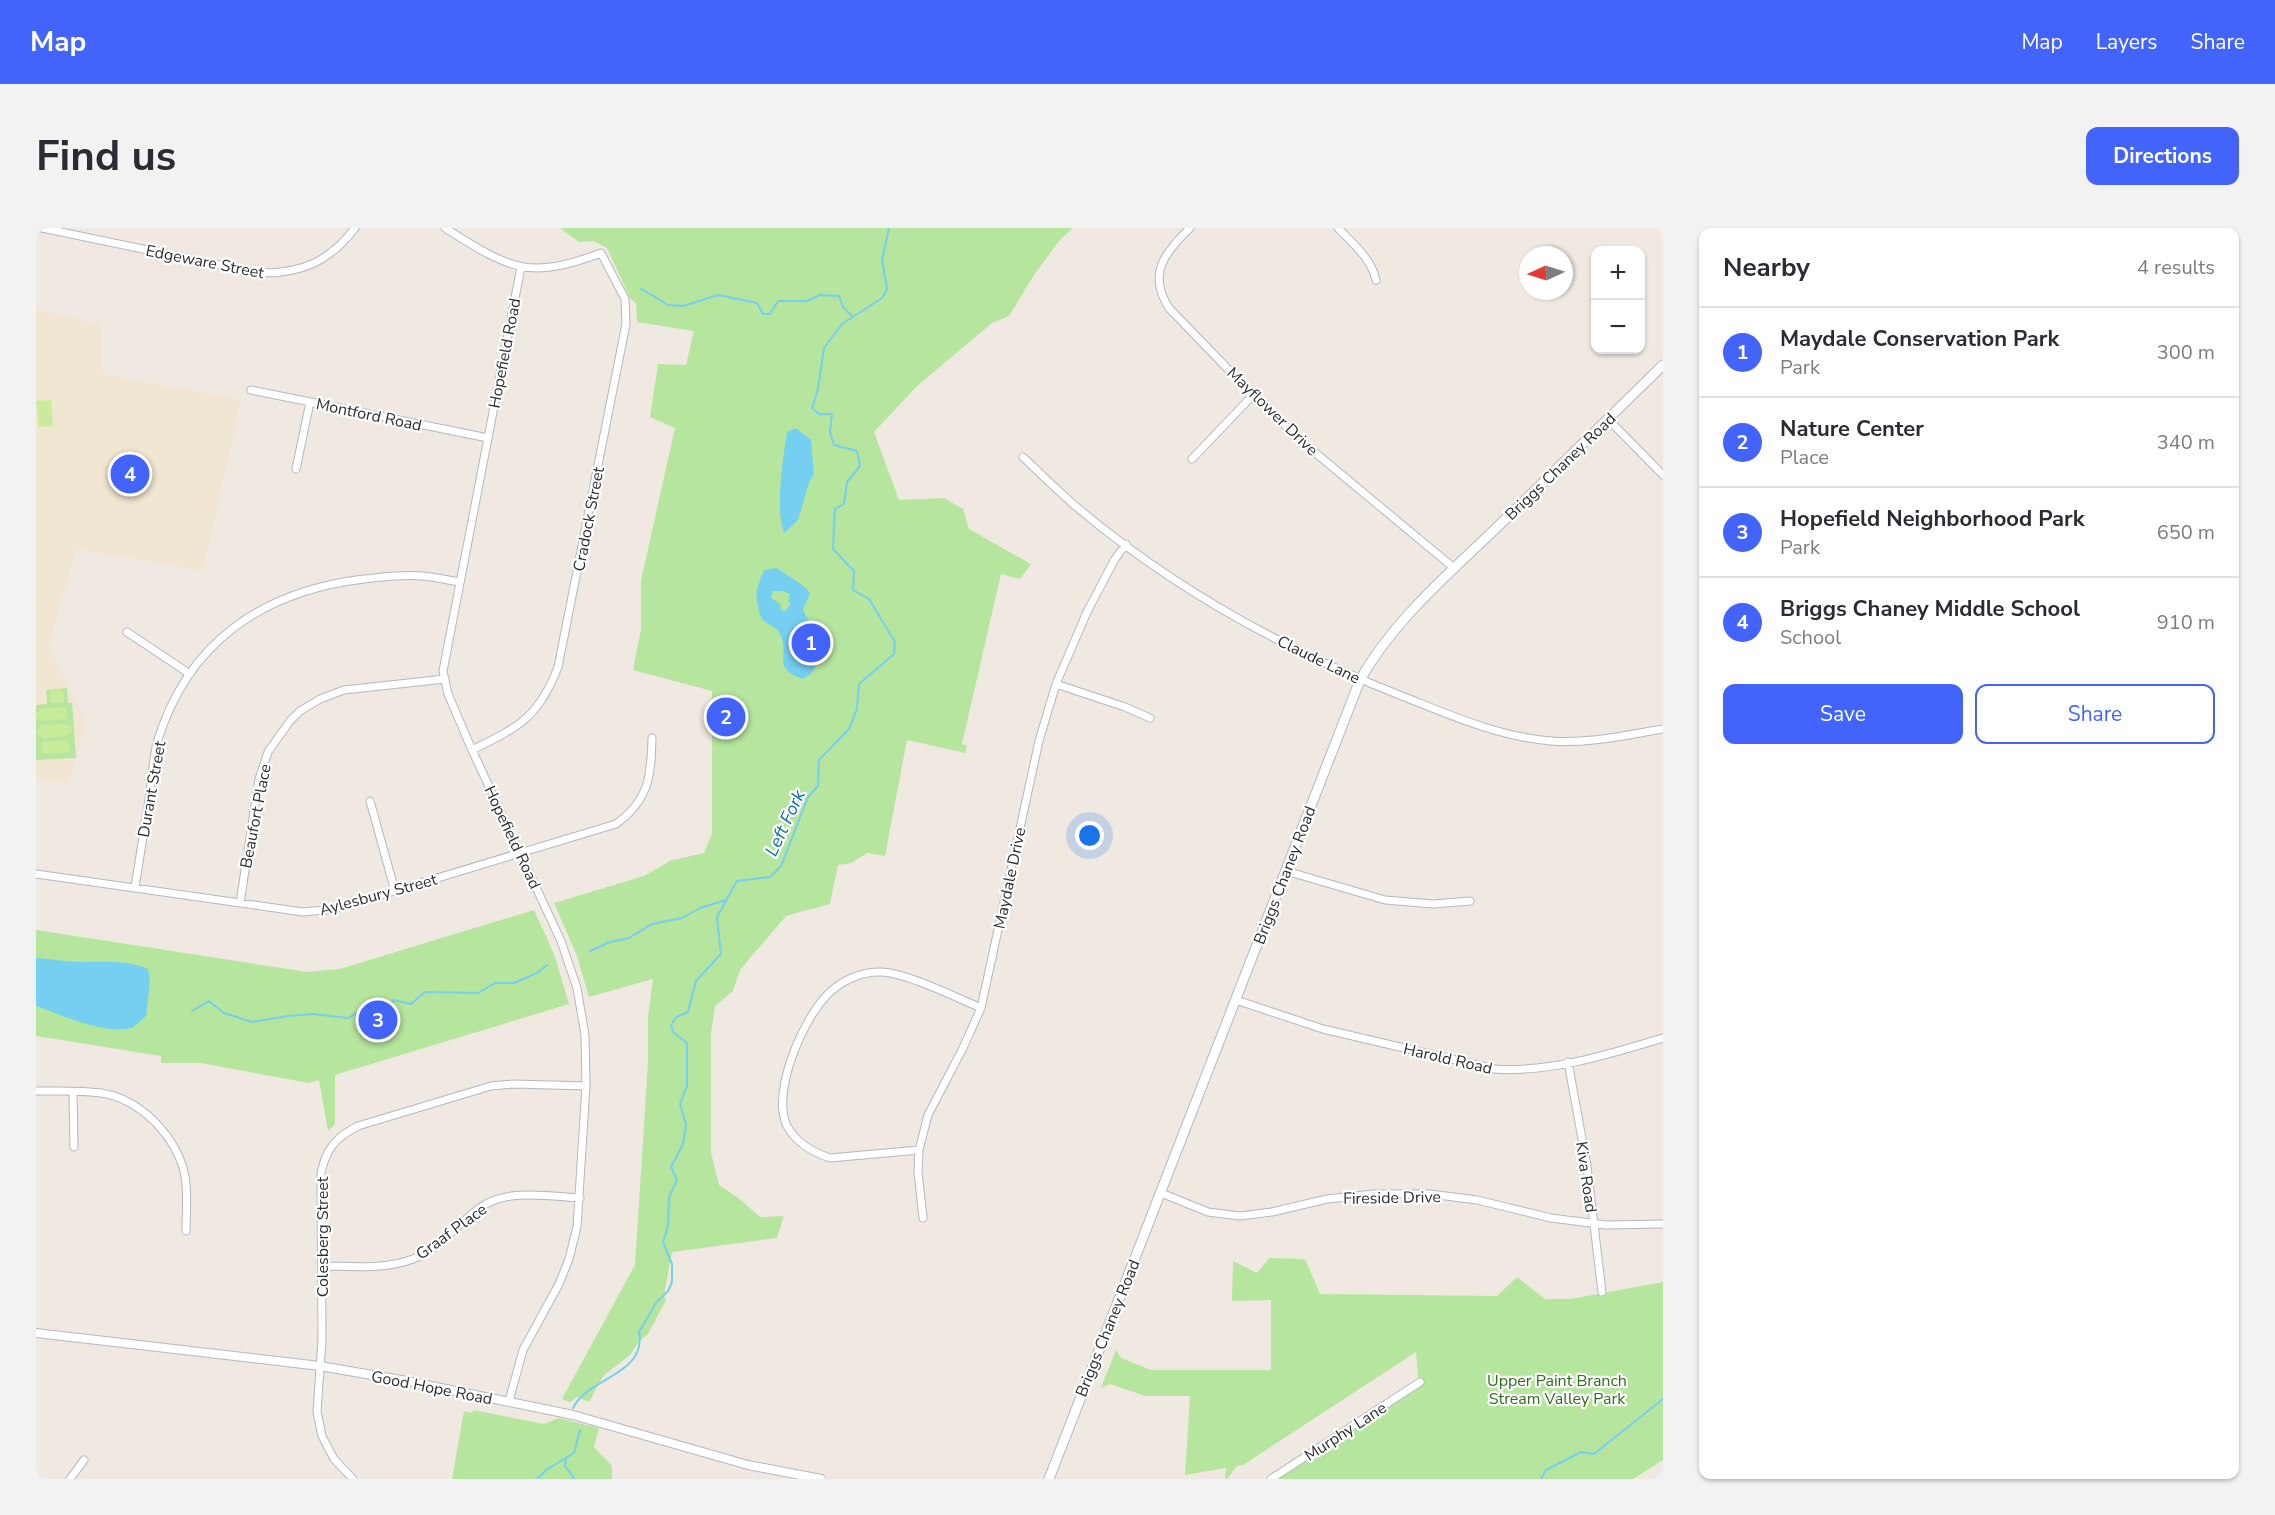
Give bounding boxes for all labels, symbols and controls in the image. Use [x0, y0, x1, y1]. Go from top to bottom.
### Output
text: Map [30, 23, 86, 61]
text: Map [2021, 28, 2063, 56]
text: Layers [2096, 28, 2157, 56]
text: Share [2190, 28, 2245, 56]
button: Directions [2086, 127, 2239, 185]
text: Find us [36, 128, 176, 185]
street label: Edgeware Street [144, 240, 266, 284]
north arrow [1519, 246, 1573, 300]
map controls [1591, 246, 1645, 354]
button: + [1591, 246, 1645, 300]
text: Nearby [1723, 250, 1810, 285]
text: 4 results [2137, 254, 2215, 281]
street label: Hopefield Road [484, 296, 526, 410]
button: − [1591, 300, 1645, 354]
text: Maydale Conservation Park [1780, 324, 2059, 354]
text: 1 [1737, 339, 1749, 366]
text: 300 m [2157, 339, 2215, 366]
text: Park [1780, 354, 1820, 381]
street label: Mayflower Drive [1222, 363, 1323, 461]
street label: Montford Road [314, 393, 424, 437]
street label: Briggs Chaney Road [1500, 408, 1621, 525]
text: Nature Center [1780, 414, 1924, 444]
text: 2 [1737, 429, 1749, 456]
text: 340 m [2157, 429, 2215, 456]
text: Place [1780, 444, 1829, 471]
pin: 4 [110, 452, 149, 496]
street label: Cradock Street [568, 465, 610, 573]
text: Hopefield Neighborhood Park [1780, 504, 2084, 534]
text: 3 [1737, 519, 1749, 546]
text: 650 m [2157, 519, 2215, 546]
text: Park [1780, 534, 1820, 561]
text: Briggs Chaney Middle School [1780, 594, 2080, 624]
text: 4 [1737, 609, 1749, 636]
text: 910 m [2157, 609, 2215, 636]
pin: 1 [792, 620, 830, 666]
text: School [1780, 624, 1841, 651]
street label: Claude Lane [1273, 630, 1364, 689]
button: Save [1723, 684, 1963, 744]
button: Share [1975, 684, 2215, 744]
pin: 2 [706, 694, 746, 740]
street label: Durant Street [133, 739, 171, 839]
street label: Beaufort Place [235, 762, 277, 870]
street label: Hopefield Road [479, 782, 546, 893]
water label: Left Fork [759, 785, 811, 860]
street label: Briggs Chaney Road [1248, 803, 1321, 948]
your location [1075, 821, 1104, 850]
street label: Maydale Drive [988, 825, 1031, 931]
street label: Aylesbury Street [317, 869, 440, 921]
pin: 3 [358, 998, 398, 1042]
street label: Harold Road [1401, 1038, 1494, 1080]
street label: Kiva Road [1570, 1140, 1602, 1214]
street label: Colesberg Street [312, 1176, 334, 1297]
street label: Fireside Drive [1343, 1186, 1441, 1210]
street label: Graaf Place [412, 1199, 492, 1265]
street label: Briggs Chaney Road [1070, 1256, 1146, 1400]
street label: Good Hope Road [369, 1365, 494, 1411]
park label: Upper Paint Branch Stream Valley Park [1487, 1370, 1627, 1410]
street label: Murphy Lane [1300, 1397, 1391, 1467]

